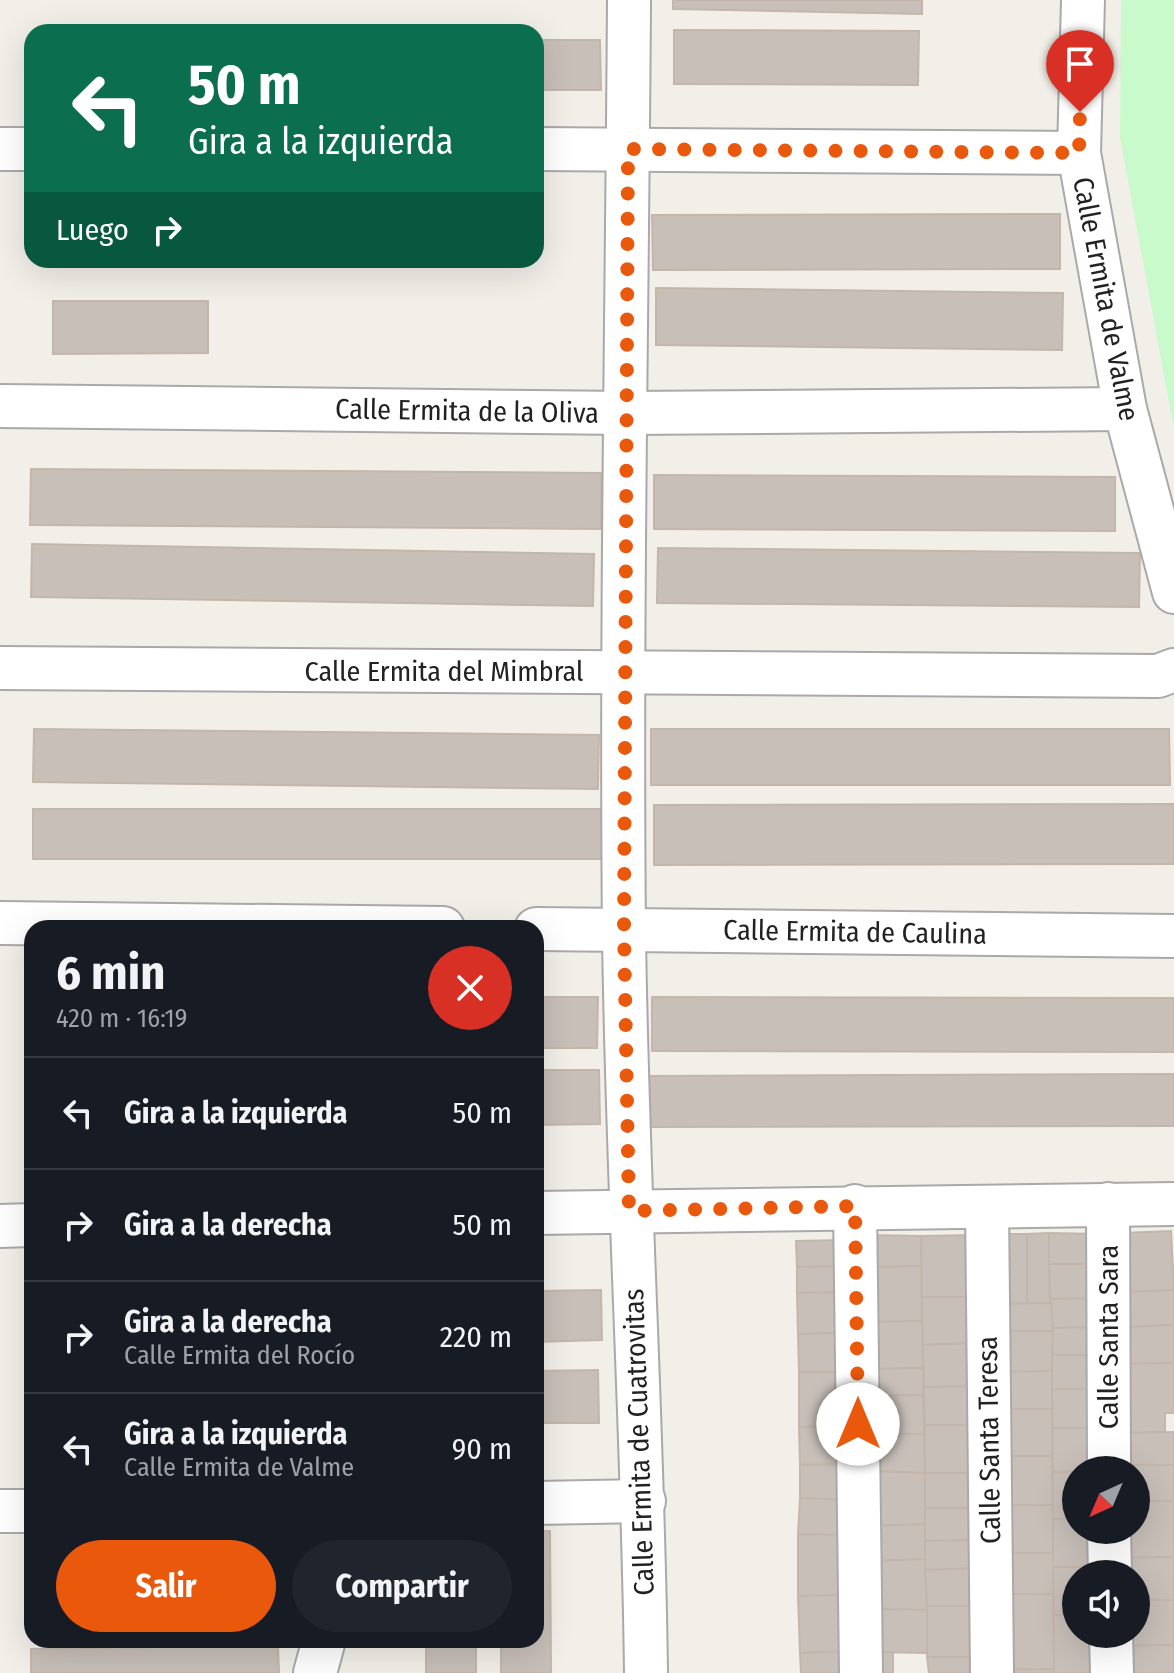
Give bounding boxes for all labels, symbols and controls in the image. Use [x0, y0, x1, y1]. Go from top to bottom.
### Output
pin [1046, 30, 1114, 112]
icon: arrive [1058, 42, 1102, 86]
text: 50 m [188, 52, 300, 119]
icon: left [56, 56, 160, 160]
text: Gira a la izquierda [188, 120, 453, 164]
street label: Calle Ermita de Valme [1066, 174, 1146, 424]
icon: right [145, 208, 189, 252]
text: Luego [56, 212, 129, 248]
street label: Calle Ermita de la Oliva [335, 392, 599, 430]
street label: Calle Ermita del Mimbral [305, 655, 583, 688]
street label: Calle Ermita de Caulina [723, 913, 987, 951]
text: 6 min [56, 944, 165, 1002]
button: close [428, 946, 512, 1030]
text: 420 m · 16:19 [56, 1003, 187, 1034]
icon: left [56, 1091, 100, 1135]
text: Gira a la izquierda [124, 1095, 347, 1131]
text: 50 m [452, 1095, 512, 1131]
icon: right [56, 1203, 100, 1247]
text: Gira a la derecha [124, 1207, 332, 1243]
text: 50 m [452, 1207, 512, 1243]
street label: Calle Santa Sara [1092, 1245, 1125, 1429]
street label: Calle Ermita de Cuatrovitas [617, 1288, 661, 1596]
text: Gira a la derecha [124, 1304, 332, 1340]
icon: right [56, 1315, 100, 1359]
text: 220 m [440, 1319, 512, 1355]
street label: Calle Santa Teresa [971, 1336, 1007, 1544]
text: Calle Ermita del Rocío [124, 1340, 355, 1371]
position arrow [816, 1382, 900, 1466]
text: Gira a la izquierda [124, 1416, 347, 1452]
icon: left [56, 1427, 100, 1471]
text: 90 m [452, 1431, 512, 1467]
text: Calle Ermita de Valme [124, 1452, 354, 1483]
north arrow [1062, 1456, 1150, 1544]
map controls [1062, 1456, 1150, 1648]
button: Salir [56, 1540, 276, 1632]
button: Compartir [292, 1540, 512, 1632]
button: sound [1062, 1560, 1150, 1648]

